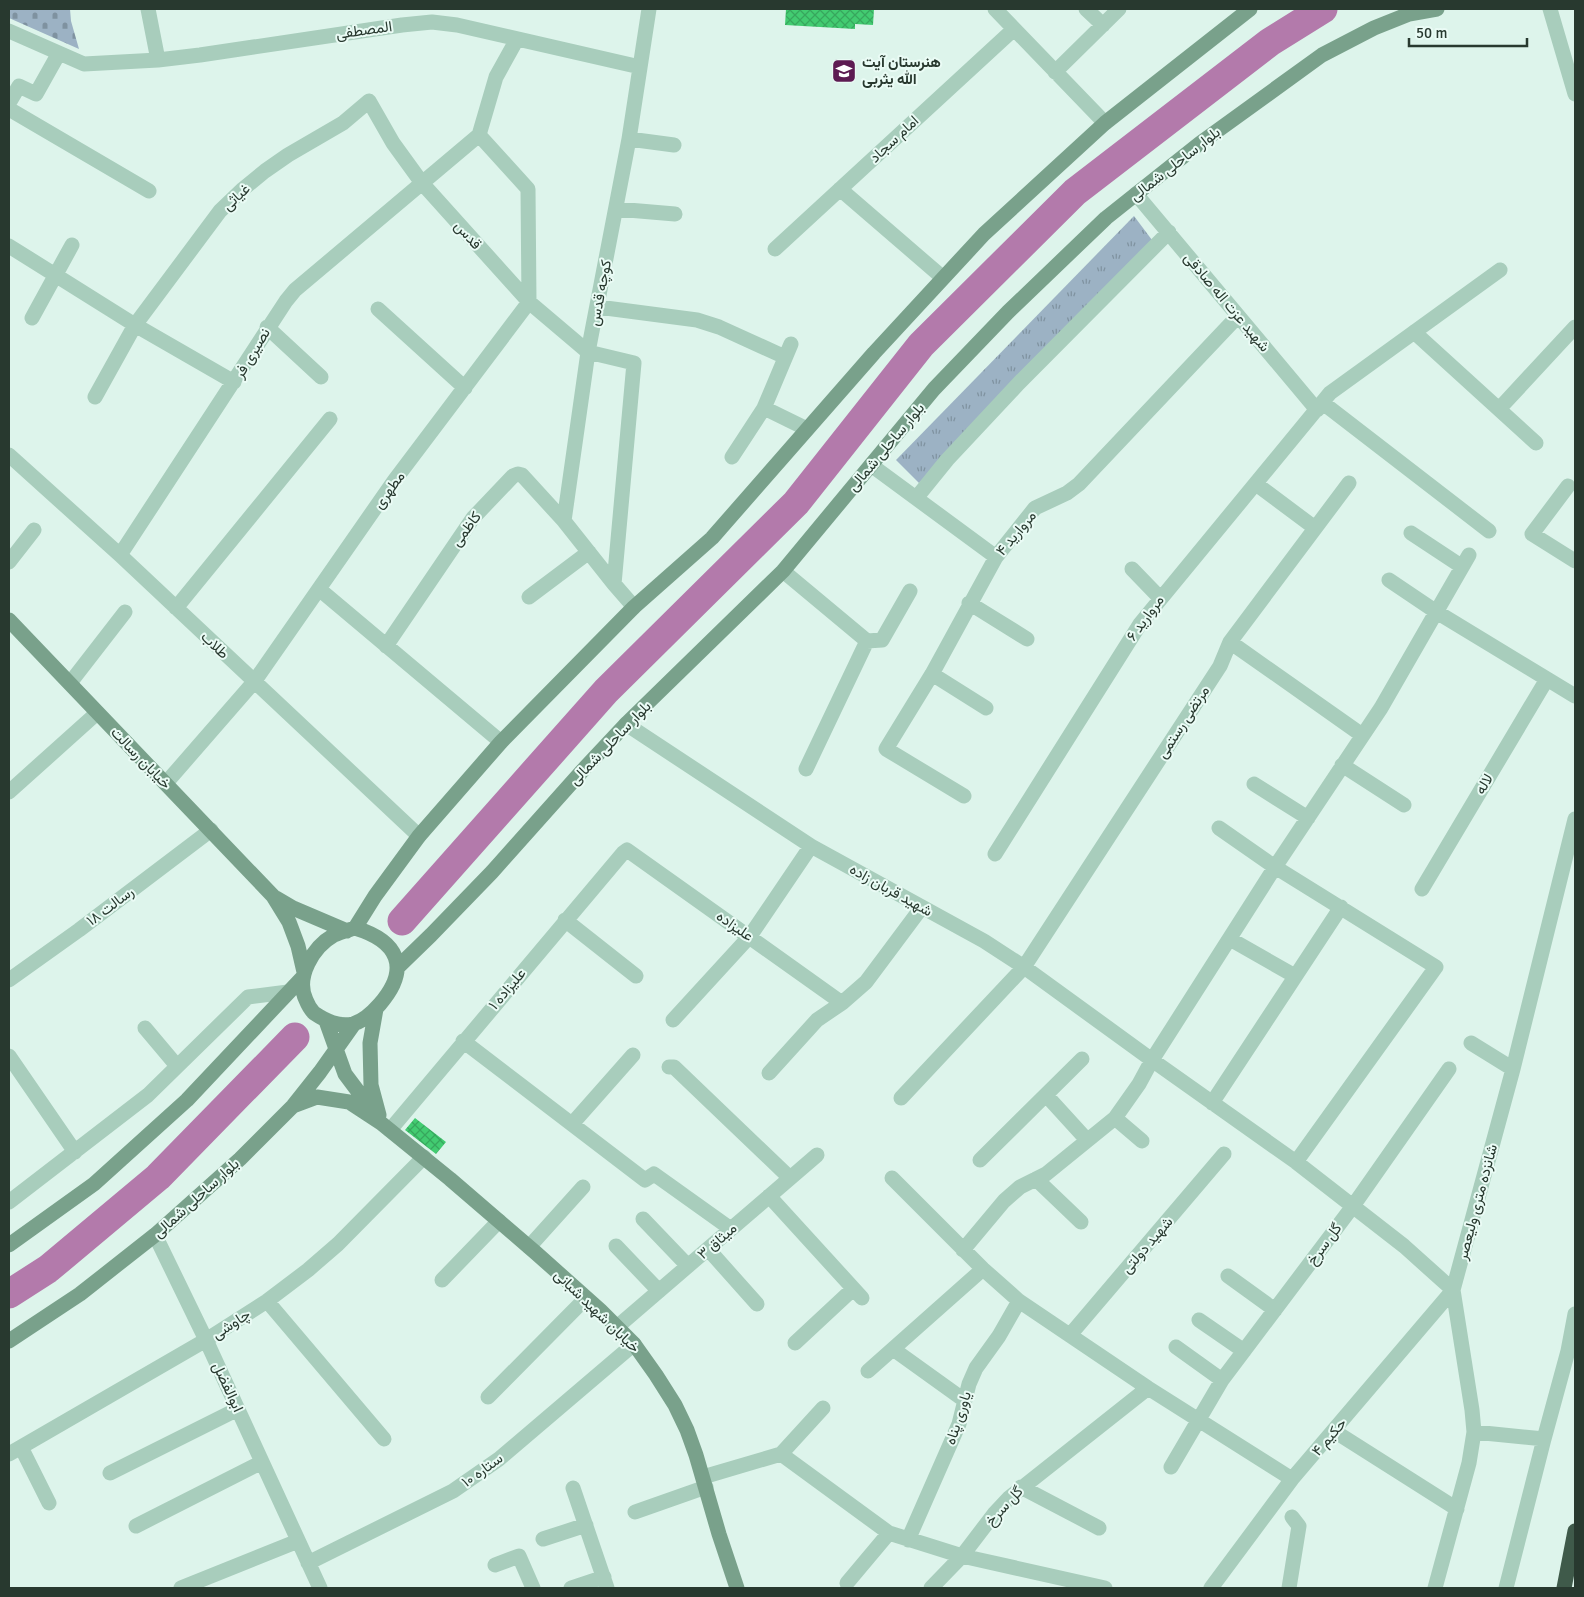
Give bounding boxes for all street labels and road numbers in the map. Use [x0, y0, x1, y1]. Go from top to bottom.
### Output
street label: المصطفی [335, 17, 393, 44]
street label: امام سجاد [866, 112, 923, 167]
street label: بلوار ساحلی شمالی [1126, 123, 1224, 206]
street label: غیاثی [218, 180, 254, 215]
street label: قدس [450, 217, 486, 254]
street label: شهید عزت اله صادقی [1179, 249, 1274, 356]
street label: کوچه قدس [585, 258, 616, 328]
street label: نصیری فر [229, 325, 275, 383]
street label: بلوار ساحلی شمالی [844, 399, 929, 495]
street label: مطهری [369, 468, 409, 513]
street label: مروارید ۴ [992, 507, 1040, 559]
street label: کاظمی [447, 508, 486, 551]
street label: مروارید ۶ [1122, 592, 1168, 644]
street label: طلاب [197, 628, 233, 663]
street label: مرتضی رستمی [1153, 682, 1214, 762]
street label: بلوار ساحلی شمالی [565, 697, 655, 789]
street label: خیابان رسالت [107, 723, 175, 793]
street label: لاله [1471, 771, 1497, 797]
street label: شهید قربان زاده [846, 860, 936, 920]
street label: رسالت ۱۸ [83, 882, 137, 930]
street label: علیزاده [713, 907, 757, 945]
street label: علیزاده ۱ [484, 964, 530, 1013]
street label: شانزده متری ولیعصر [1453, 1142, 1502, 1263]
street label: بلوار ساحلی شمالی [149, 1155, 243, 1242]
street label: شهید دولتی [1117, 1213, 1177, 1278]
street label: میثاق ۳ [693, 1219, 741, 1263]
street label: گل سرخ [1302, 1219, 1347, 1270]
street label: خیابان شهید شبانی [550, 1266, 644, 1357]
street label: چاوشی [208, 1305, 254, 1344]
street label: ابوالفضل [209, 1359, 247, 1415]
street label: یاوری پناه [941, 1389, 976, 1447]
street label: حکیم ۴ [1308, 1414, 1351, 1460]
street label: ستاره ۱۰ [458, 1449, 506, 1491]
street label: گل سرخ [981, 1482, 1029, 1531]

